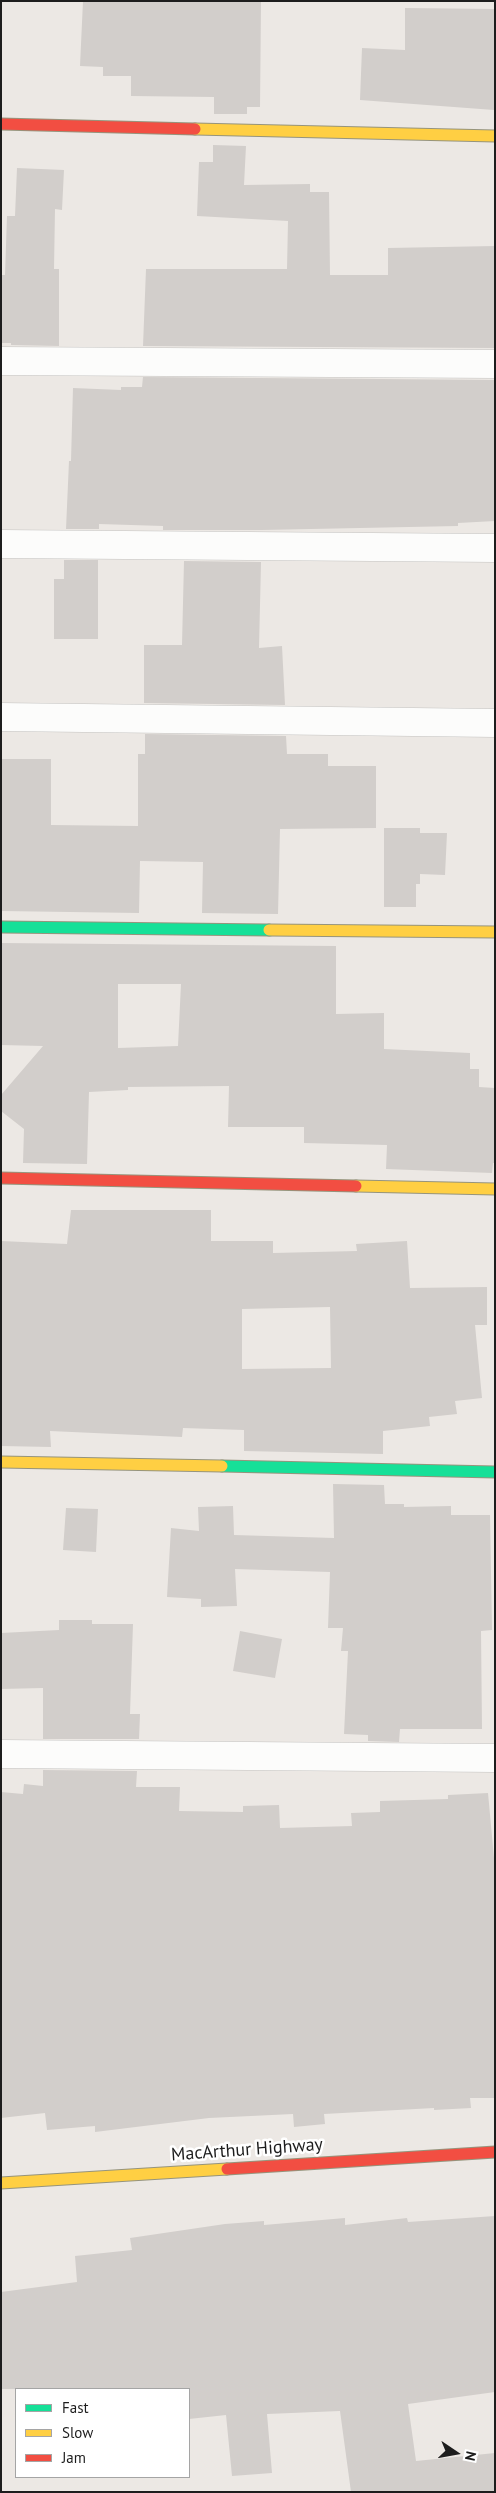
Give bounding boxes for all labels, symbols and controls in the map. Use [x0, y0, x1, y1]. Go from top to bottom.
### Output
street label: MacArthur Highway [170, 2134, 324, 2166]
legend [15, 2388, 190, 2478]
text: Fast [62, 2398, 89, 2417]
text: Slow [62, 2423, 93, 2442]
north arrow [431, 2428, 481, 2478]
text: Jam [62, 2448, 86, 2467]
text: N [461, 2450, 480, 2462]

